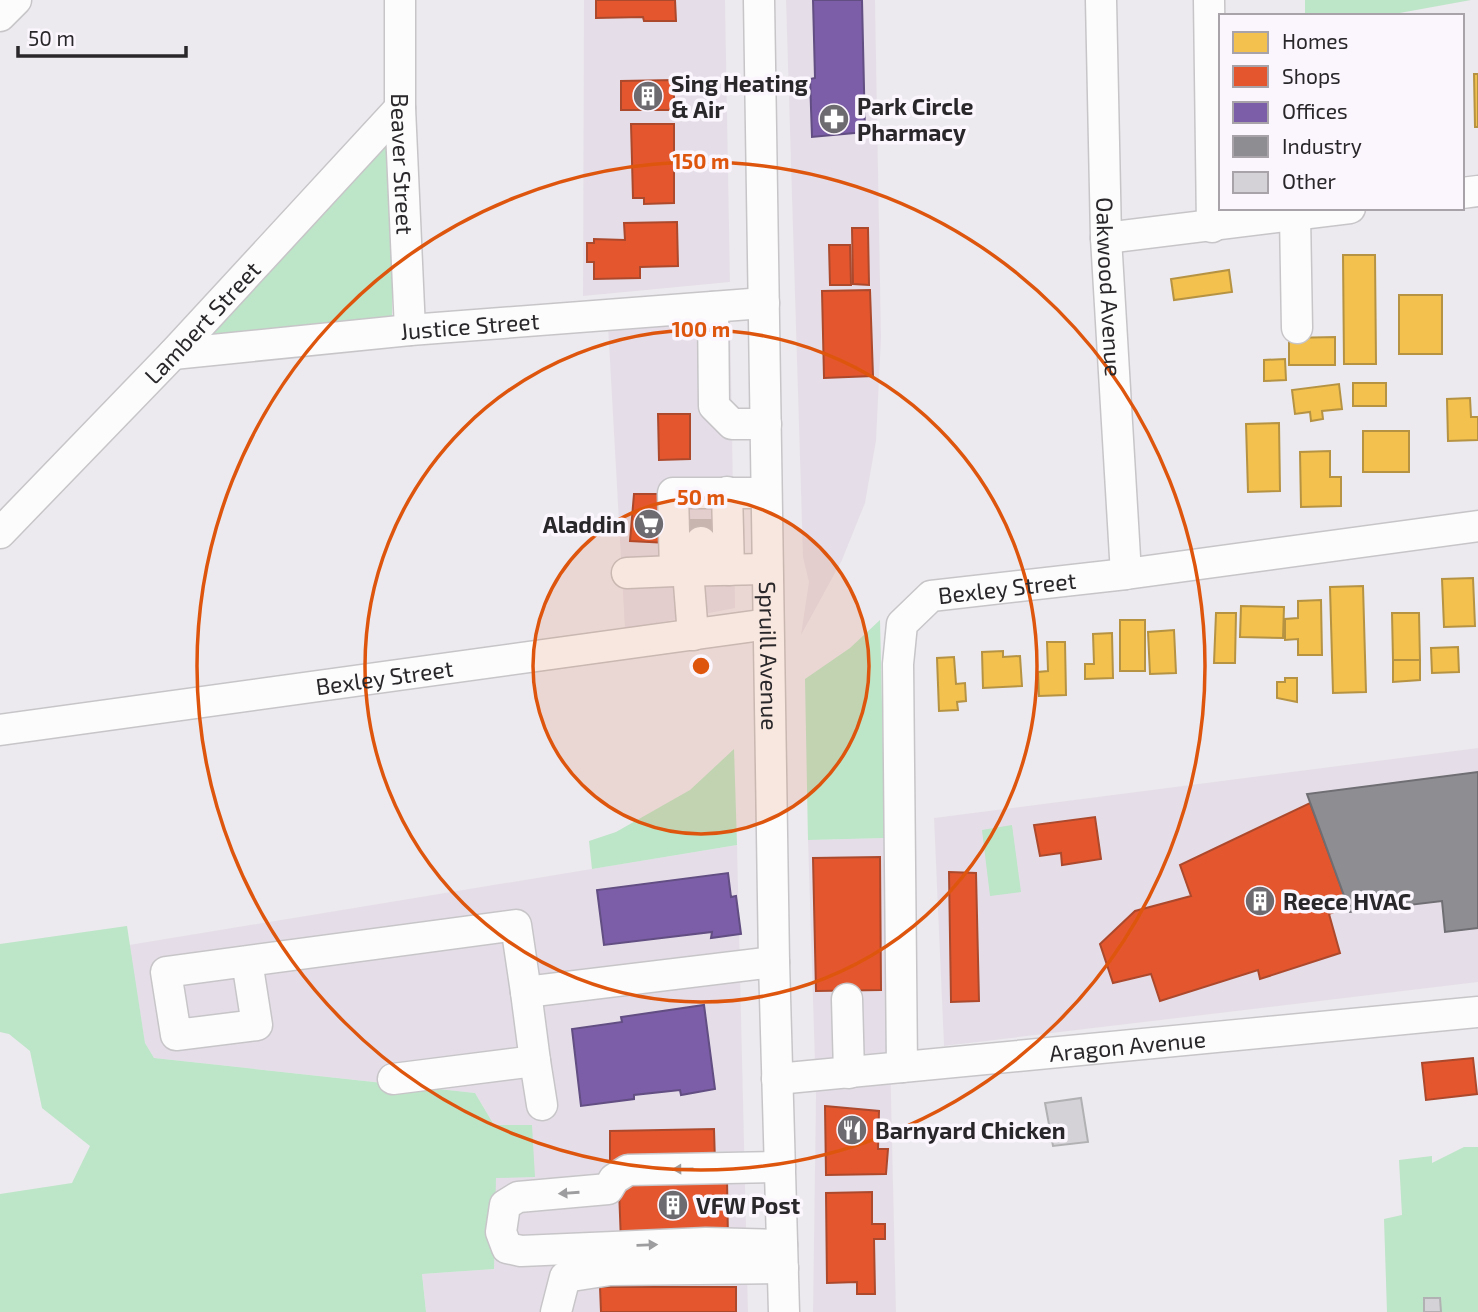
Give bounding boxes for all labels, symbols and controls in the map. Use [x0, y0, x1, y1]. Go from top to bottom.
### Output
scale bar [18, 14, 186, 58]
legend [1219, 14, 1464, 210]
text: 50 m [28, 25, 75, 50]
text: Homes [1282, 28, 1348, 53]
text: Shops [1282, 63, 1341, 88]
place label: Sing Heating & Air [671, 69, 809, 123]
building icon: Sing Heating & Air [631, 79, 665, 113]
place label: Park Circle Pharmacy [857, 92, 974, 146]
street label: Beaver Street [386, 93, 420, 236]
text: Offices [1282, 98, 1348, 123]
pharmacy icon: Park Circle Pharmacy [817, 102, 851, 136]
text: Industry [1282, 133, 1362, 158]
text: 150 m [673, 148, 729, 173]
text: Other [1282, 168, 1337, 193]
street label: Oakwood Avenue [1091, 197, 1128, 377]
street label: Lambert Street [138, 255, 266, 389]
street label: Justice Street [399, 306, 541, 345]
text: 100 m [672, 316, 730, 341]
text: 50 m [677, 484, 725, 509]
supermarket icon: Aladdin [632, 507, 666, 541]
place label: Aladdin [543, 510, 626, 538]
street label: Bexley Street [937, 566, 1078, 609]
street label: Spruill Avenue [754, 581, 784, 731]
street label: Bexley Street [314, 654, 455, 700]
centre of rings [689, 654, 713, 678]
building icon: Reece HVAC [1243, 884, 1277, 918]
place label: Reece HVAC [1283, 887, 1411, 915]
street label: Aragon Avenue [1048, 1024, 1207, 1067]
restaurant icon: Barnyard Chicken [835, 1113, 869, 1147]
place label: Barnyard Chicken [875, 1116, 1065, 1144]
one-way arrow [672, 1163, 694, 1175]
one-way arrow [558, 1188, 580, 1199]
building icon: VFW Post [656, 1188, 690, 1222]
place label: VFW Post [696, 1191, 800, 1219]
one-way arrow [637, 1240, 659, 1251]

